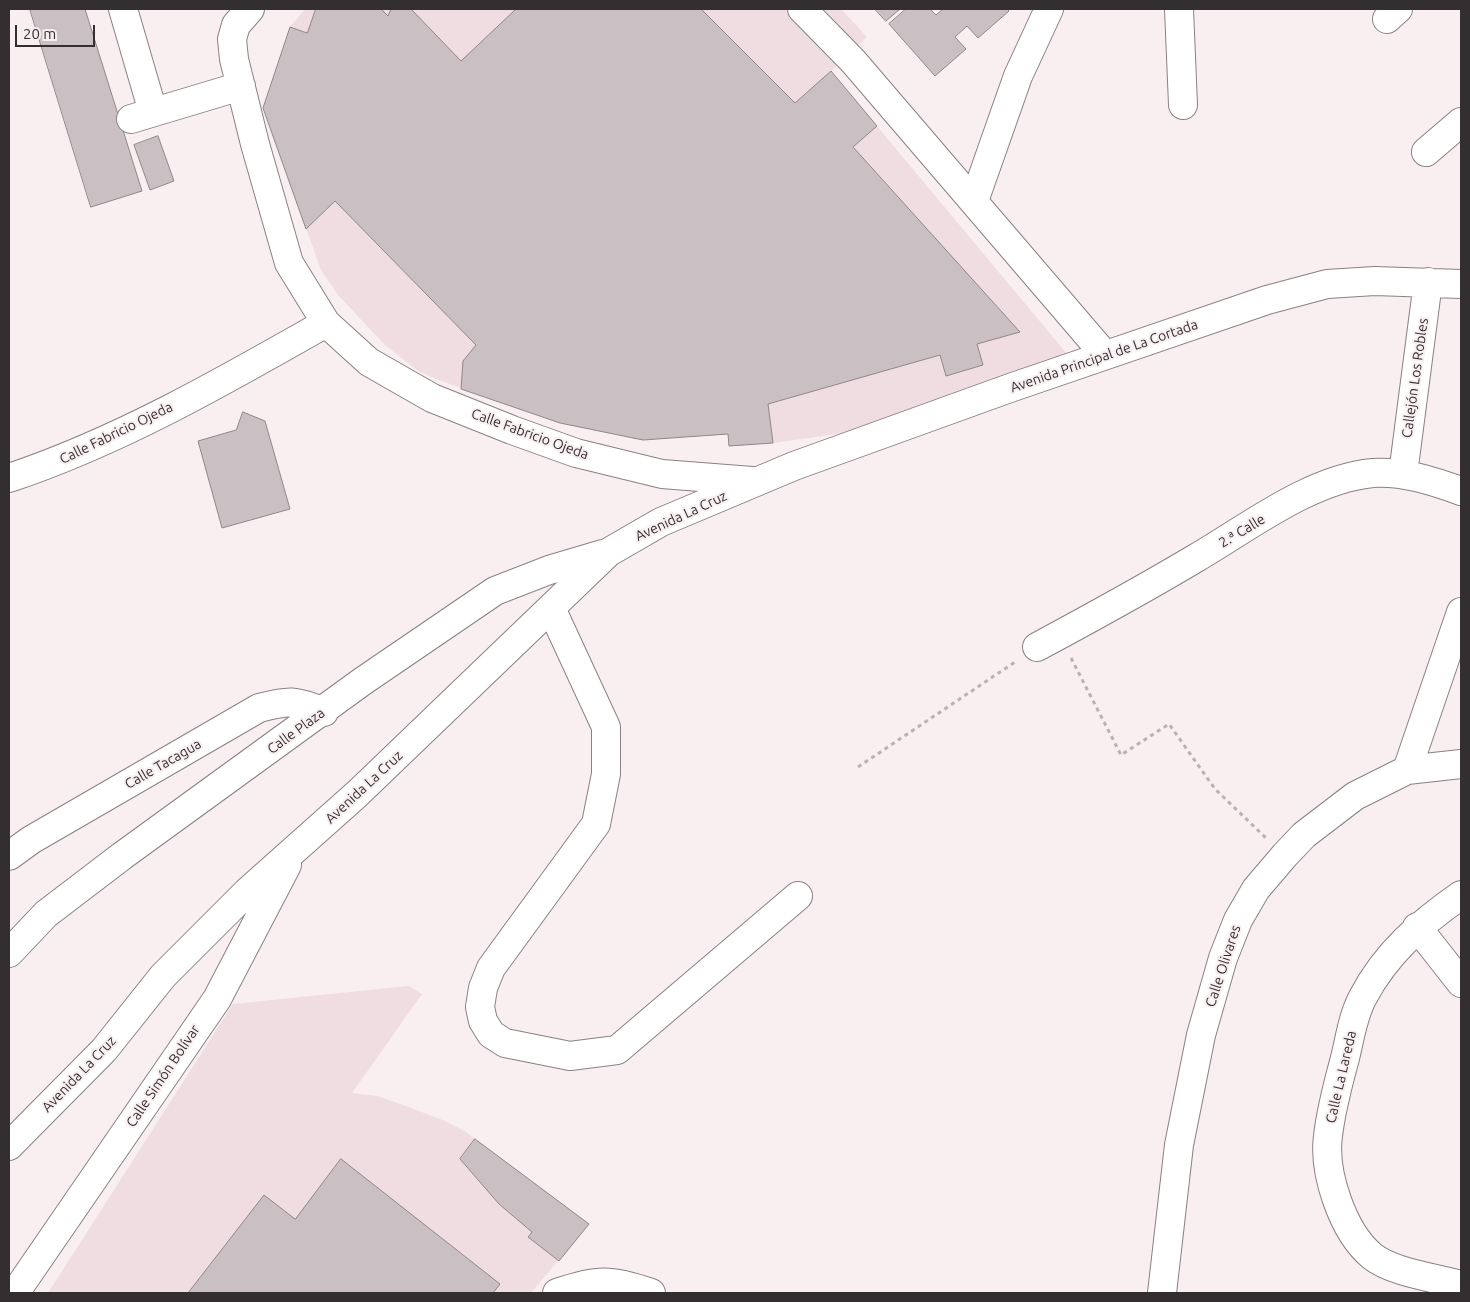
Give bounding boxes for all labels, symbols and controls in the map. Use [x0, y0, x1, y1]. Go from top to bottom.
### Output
scale bar [18, 15, 98, 47]
text: 20 m [23, 25, 56, 42]
street label: Avenida Principal de La Cortada [1008, 316, 1200, 396]
street label: Callejón Los Robles [1398, 317, 1432, 439]
street label: Calle Fabricio Ojeda [57, 398, 175, 468]
street label: Calle Fabricio Ojeda [469, 405, 591, 463]
street label: Avenida La Cruz [632, 487, 730, 545]
street label: 2.ª Calle [1216, 511, 1268, 551]
street label: Calle Plaza [264, 705, 328, 757]
street label: Calle Tacagua [122, 735, 204, 793]
street label: Avenida La Cruz [322, 747, 406, 827]
street label: Calle Olivares [1202, 923, 1244, 1009]
street label: Calle Simón Bolívar [123, 1022, 203, 1130]
street label: Calle La Lareda [1322, 1029, 1360, 1125]
street label: Avenida La Cruz [38, 1032, 120, 1116]

